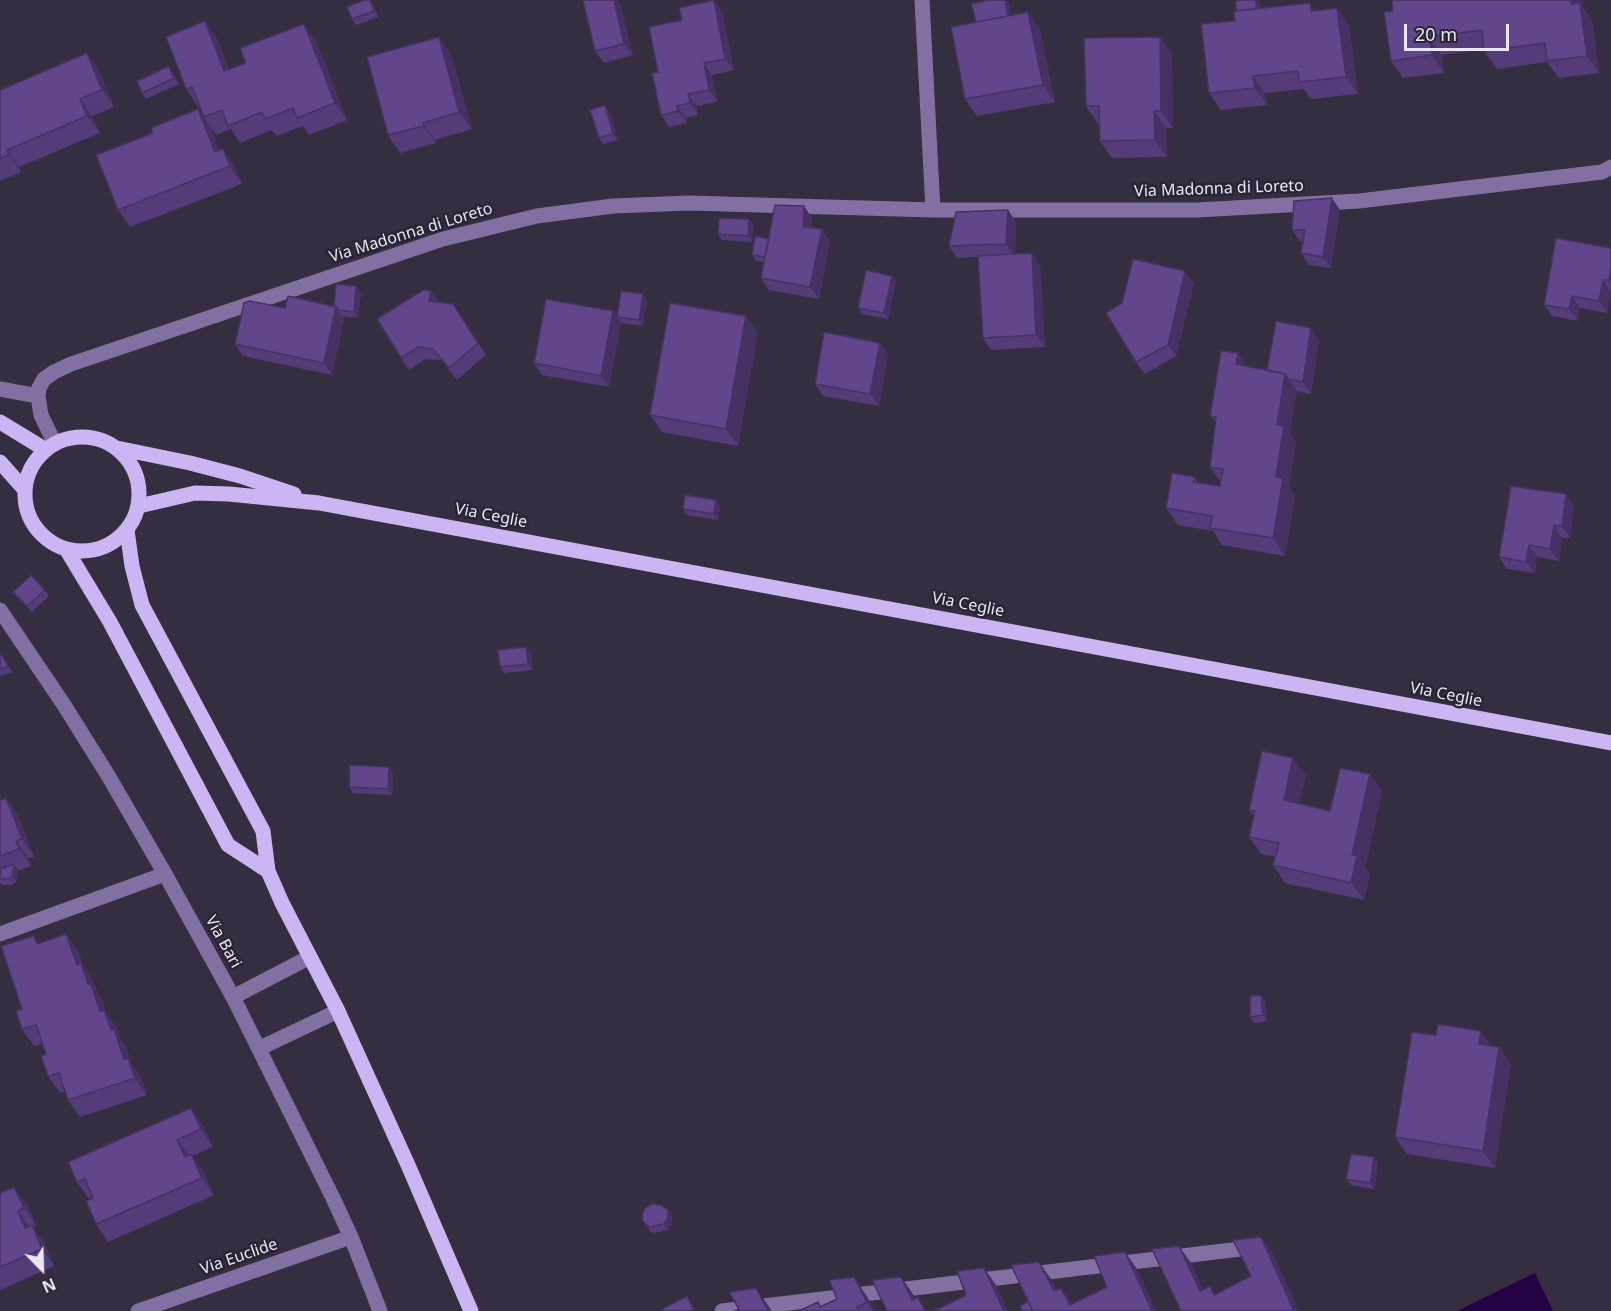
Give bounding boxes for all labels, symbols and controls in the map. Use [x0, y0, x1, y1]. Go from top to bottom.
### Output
scale bar [1407, 12, 1512, 50]
text: 20 m [1415, 22, 1457, 46]
street label: Via Madonna di Loreto [1134, 176, 1304, 202]
street label: Via Madonna di Loreto [327, 199, 495, 267]
street label: Via Ceglie [453, 500, 529, 532]
street label: Via Ceglie [930, 589, 1006, 621]
street label: Via Ceglie [1408, 679, 1484, 711]
street label: Via Bari [201, 912, 245, 972]
street label: Via Euclide [198, 1235, 280, 1279]
north arrow [12, 1239, 72, 1299]
text: N [39, 1273, 59, 1298]

